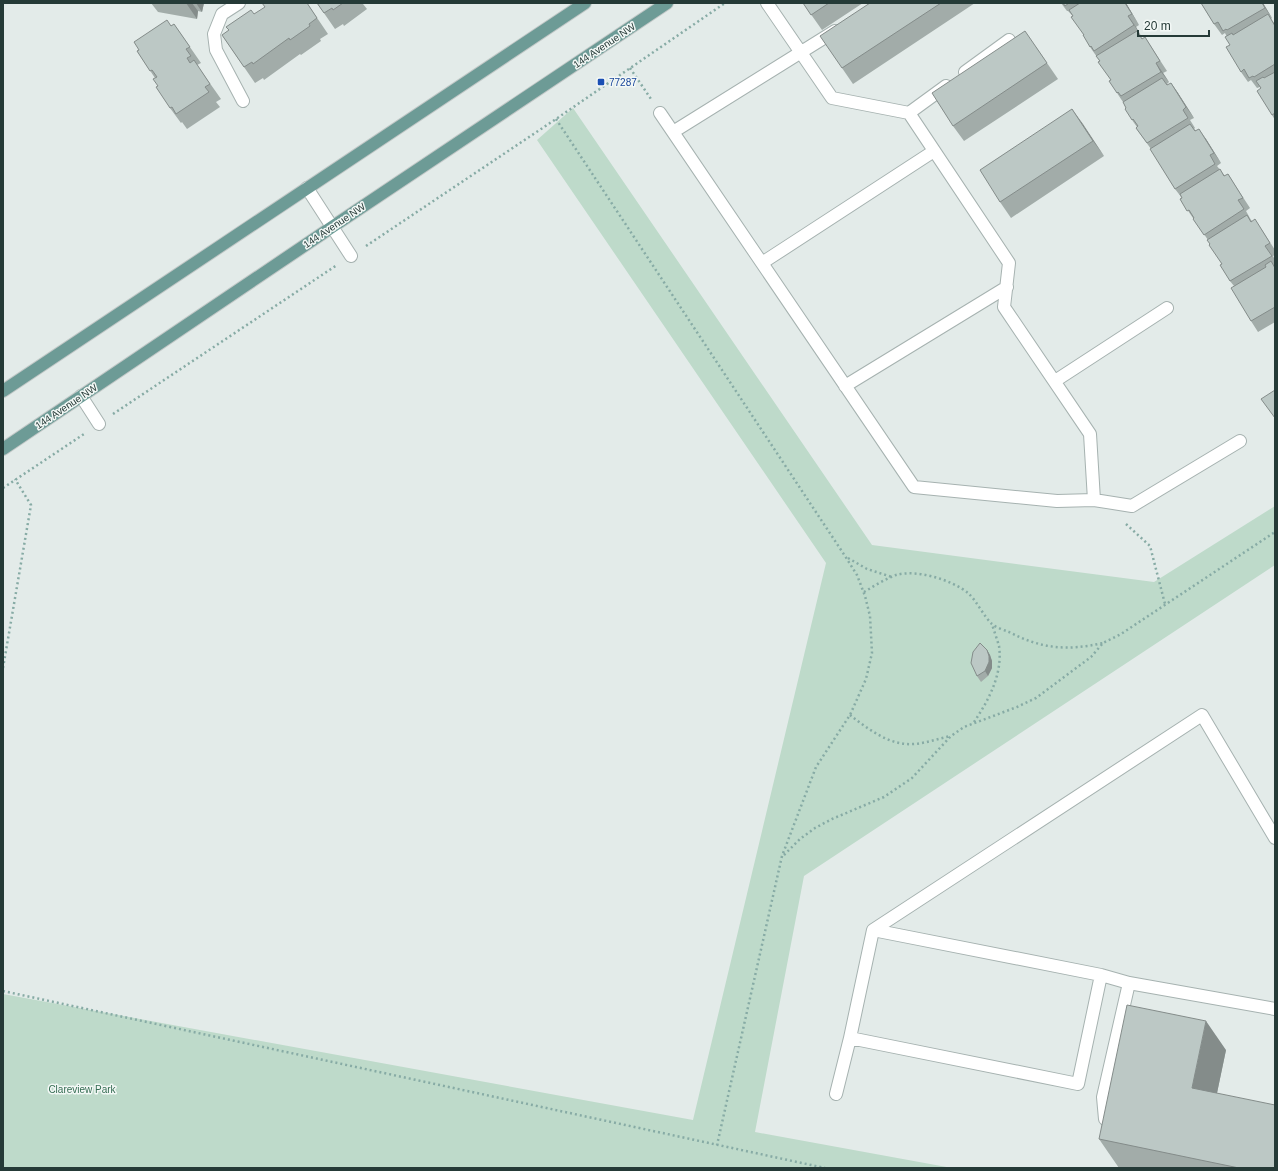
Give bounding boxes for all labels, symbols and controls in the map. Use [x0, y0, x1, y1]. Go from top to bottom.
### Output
scale bar [1138, 12, 1209, 38]
text: 20 m [1144, 19, 1171, 33]
street label: 144 Avenue NW [571, 20, 638, 70]
marker: 77287 [596, 77, 606, 87]
place label: 77287 [609, 77, 637, 88]
street label: 144 Avenue NW [301, 200, 368, 250]
street label: 144 Avenue NW [33, 381, 100, 431]
park label: Clareview Park [48, 1084, 117, 1095]

